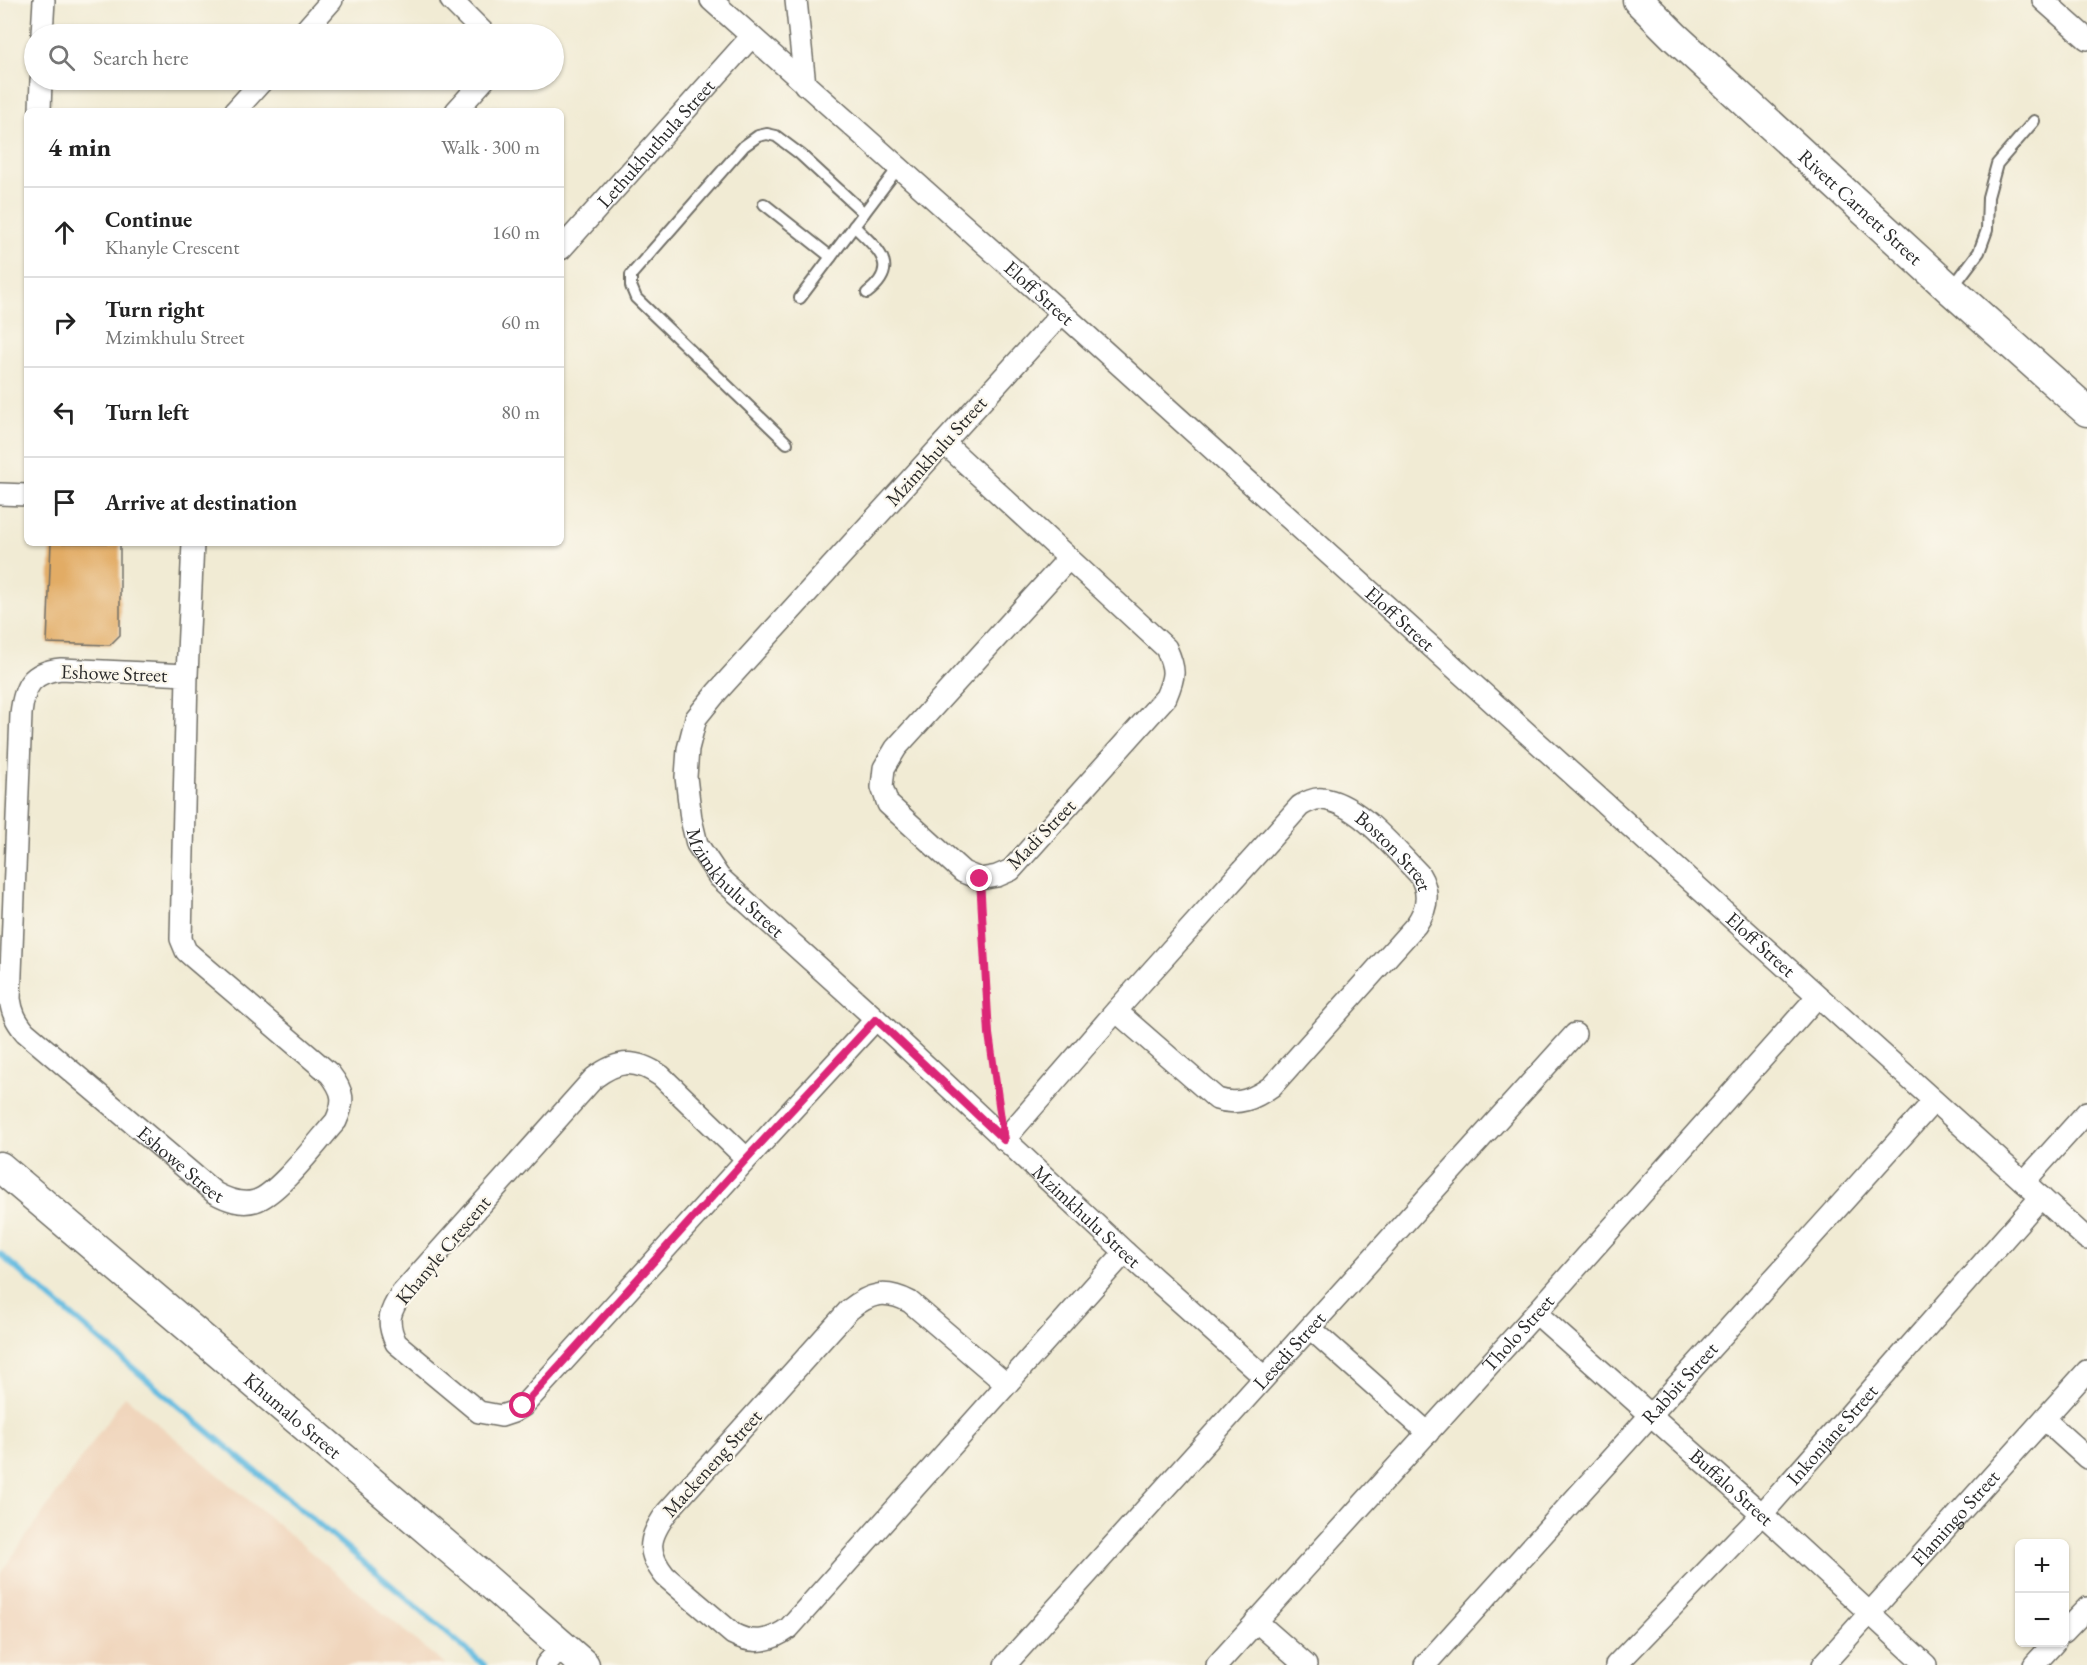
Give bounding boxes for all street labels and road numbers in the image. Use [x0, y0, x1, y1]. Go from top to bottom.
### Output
street label: Lethukhuthula Street [591, 73, 721, 213]
street label: Rivett Carnett Street [1793, 144, 1929, 271]
street label: Eloff Street [999, 255, 1080, 331]
street label: Mzimkhulu Street [880, 390, 993, 512]
street label: Eloff Street [1360, 580, 1441, 657]
street label: Eshowe Street [60, 658, 168, 688]
street label: Madi Street [1001, 793, 1082, 875]
street label: Boston Street [1350, 805, 1438, 894]
street label: Mzimkhulu Street [681, 826, 791, 944]
street label: Eloff Street [1720, 906, 1802, 983]
street label: Eshowe Street [132, 1120, 229, 1209]
street label: Mzimkhulu Street [1027, 1159, 1147, 1274]
street label: Khanyle Crescent [390, 1190, 497, 1310]
street label: Tholo Street [1476, 1288, 1560, 1377]
street label: Lesedi Street [1247, 1305, 1332, 1395]
street label: Rabbit Street [1636, 1336, 1724, 1429]
street label: Khumalo Street [238, 1366, 348, 1465]
street label: Inkonjane Street [1781, 1378, 1884, 1490]
street label: Mackeneng Street [657, 1403, 768, 1522]
street label: Buffalo Street [1684, 1443, 1780, 1532]
street label: Flamingo Street [1905, 1464, 2006, 1571]

